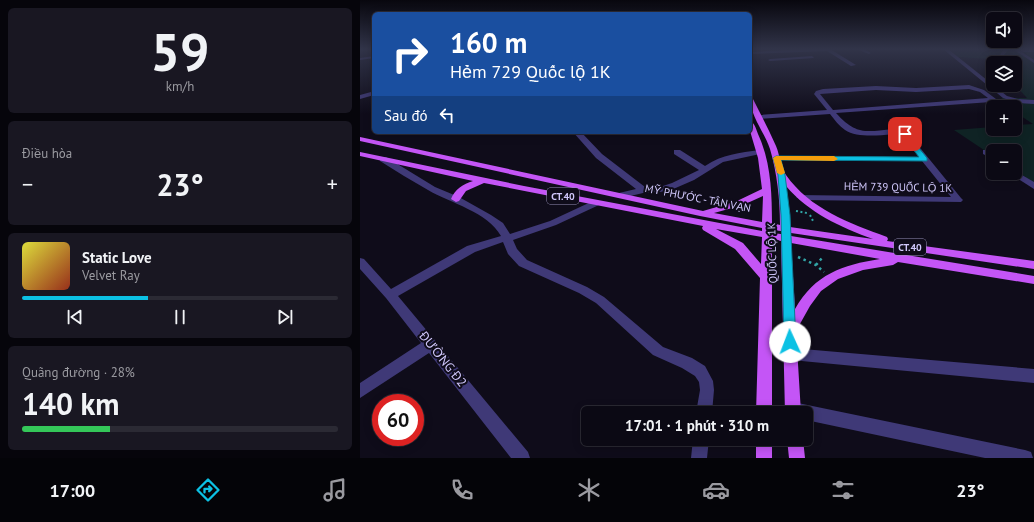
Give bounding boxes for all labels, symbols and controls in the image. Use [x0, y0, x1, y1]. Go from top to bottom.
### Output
map controls [986, 12, 1022, 180]
button: sound [986, 12, 1022, 48]
text: 59 [151, 18, 209, 85]
text: 160 m [450, 24, 527, 61]
icon: right [384, 28, 436, 80]
button: layers [986, 56, 1022, 92]
text: Hẻm 729 Quốc lộ 1K [450, 60, 611, 83]
text: km/h [166, 78, 194, 95]
button: + [986, 100, 1022, 136]
icon: left [436, 104, 458, 126]
text: Sau đó [384, 106, 428, 125]
pin [888, 117, 922, 151]
icon: arrive [894, 123, 916, 145]
button: − [986, 144, 1022, 180]
text: Điều hòa [22, 145, 72, 162]
text: 23° [156, 165, 204, 204]
text: − [22, 170, 33, 198]
text: + [327, 170, 338, 198]
street label: HẺM 739 QUỐC LỘ 1K [844, 179, 952, 195]
street label: MỸ PHƯỚC - TÂN VẠN [644, 181, 752, 215]
road number: CT.40 [547, 188, 579, 204]
street label: QUỐC LỘ 1K [764, 222, 780, 284]
road number: CT.40 [894, 239, 926, 255]
text: Static Love [82, 248, 152, 267]
text: Velvet Ray [82, 267, 140, 284]
icon: previous [64, 306, 86, 328]
icon: pause [169, 306, 191, 328]
icon: next [274, 306, 296, 328]
position arrow [769, 321, 811, 363]
street label: ĐƯỜNG Đ2 [415, 327, 471, 390]
text: Quãng đường · 28% [22, 364, 135, 381]
text: 140 km [22, 384, 120, 423]
speed limit sign: 60 [372, 394, 424, 446]
text: 17:01 · 1 phút · 310 m [625, 416, 769, 435]
icon: directions [194, 476, 222, 504]
icon: music [321, 476, 349, 504]
icon: phone [448, 476, 476, 504]
icon: climate [575, 476, 603, 504]
icon: car [702, 476, 730, 504]
icon: filters [829, 476, 857, 504]
text: 17:00 [50, 479, 95, 502]
text: 23° [956, 479, 984, 502]

